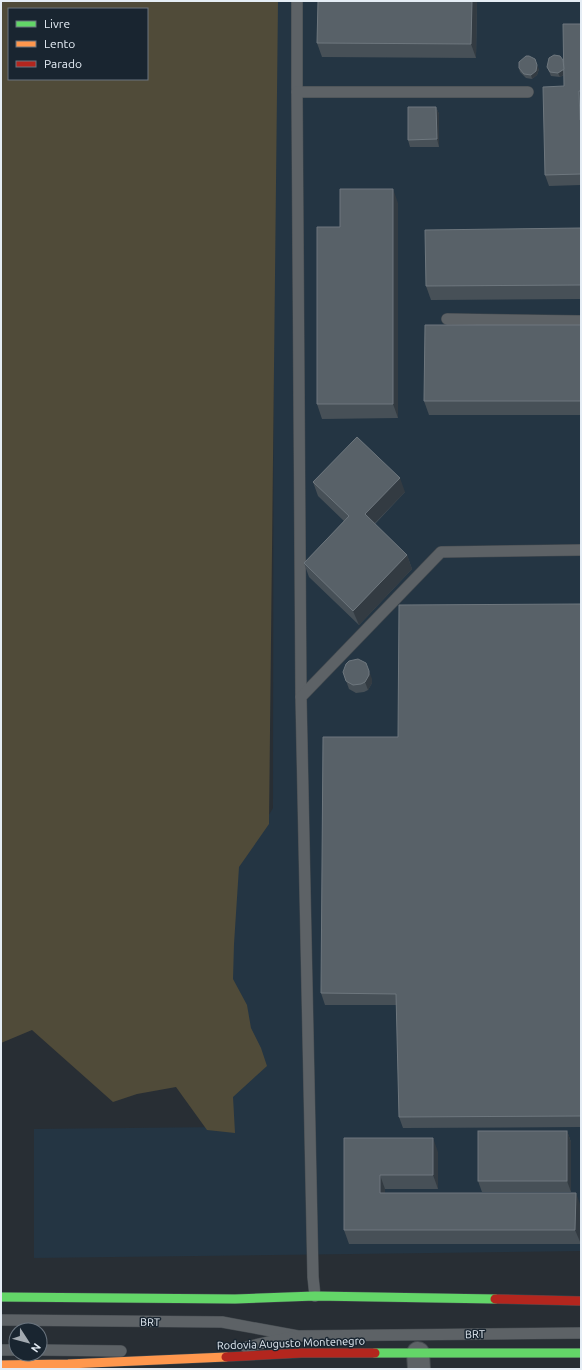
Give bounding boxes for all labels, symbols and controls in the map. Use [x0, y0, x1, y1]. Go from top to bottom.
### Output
legend [8, 8, 148, 80]
text: Livre [44, 17, 70, 30]
text: Lento [44, 37, 75, 50]
text: Parado [44, 57, 82, 70]
street label: BRT [140, 1316, 160, 1328]
north arrow [8, 1322, 48, 1362]
street label: BRT [465, 1328, 485, 1340]
street label: Rodovia Augusto Montenegro [217, 1334, 365, 1352]
text: N [29, 1341, 43, 1355]

